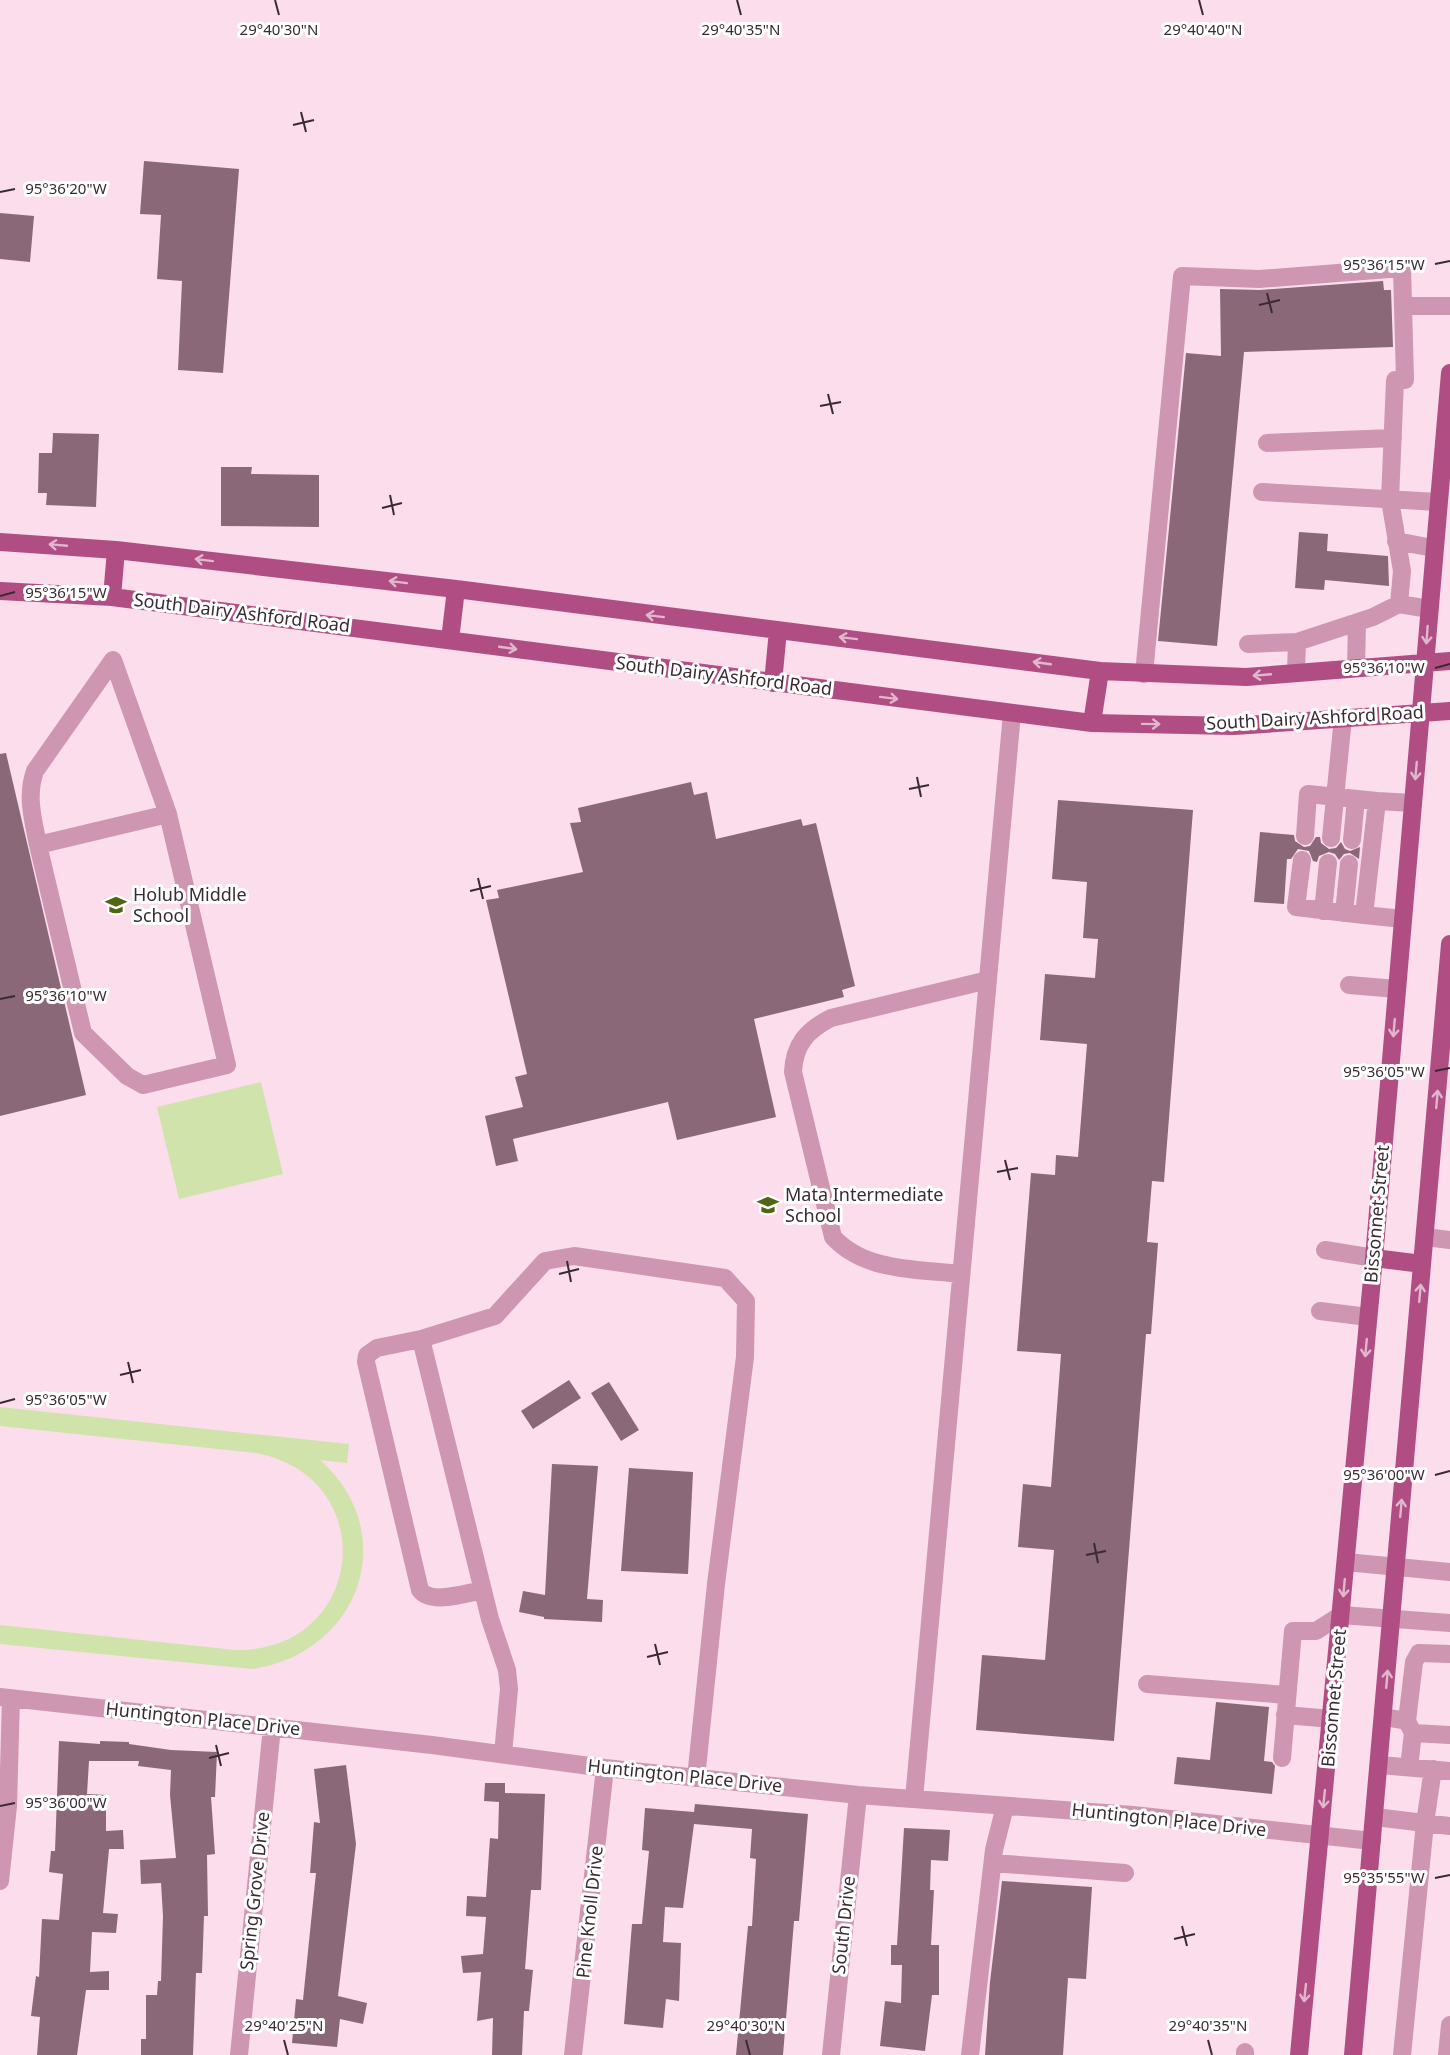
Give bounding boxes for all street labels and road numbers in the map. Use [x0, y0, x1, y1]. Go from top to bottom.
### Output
street label: South Dairy Ashford Road [133, 587, 352, 637]
street label: South Dairy Ashford Road [615, 650, 834, 700]
street label: South Dairy Ashford Road [1206, 699, 1424, 735]
street label: Bissonnet Street [1358, 1143, 1394, 1284]
street label: Bissonnet Street [1315, 1627, 1351, 1768]
street label: Huntington Place Drive [105, 1696, 302, 1740]
street label: Huntington Place Drive [587, 1753, 784, 1797]
street label: Huntington Place Drive [1071, 1797, 1268, 1841]
street label: Spring Grove Drive [234, 1811, 274, 1971]
street label: Pine Knoll Drive [570, 1844, 608, 1979]
street label: South Drive [826, 1875, 860, 1975]

